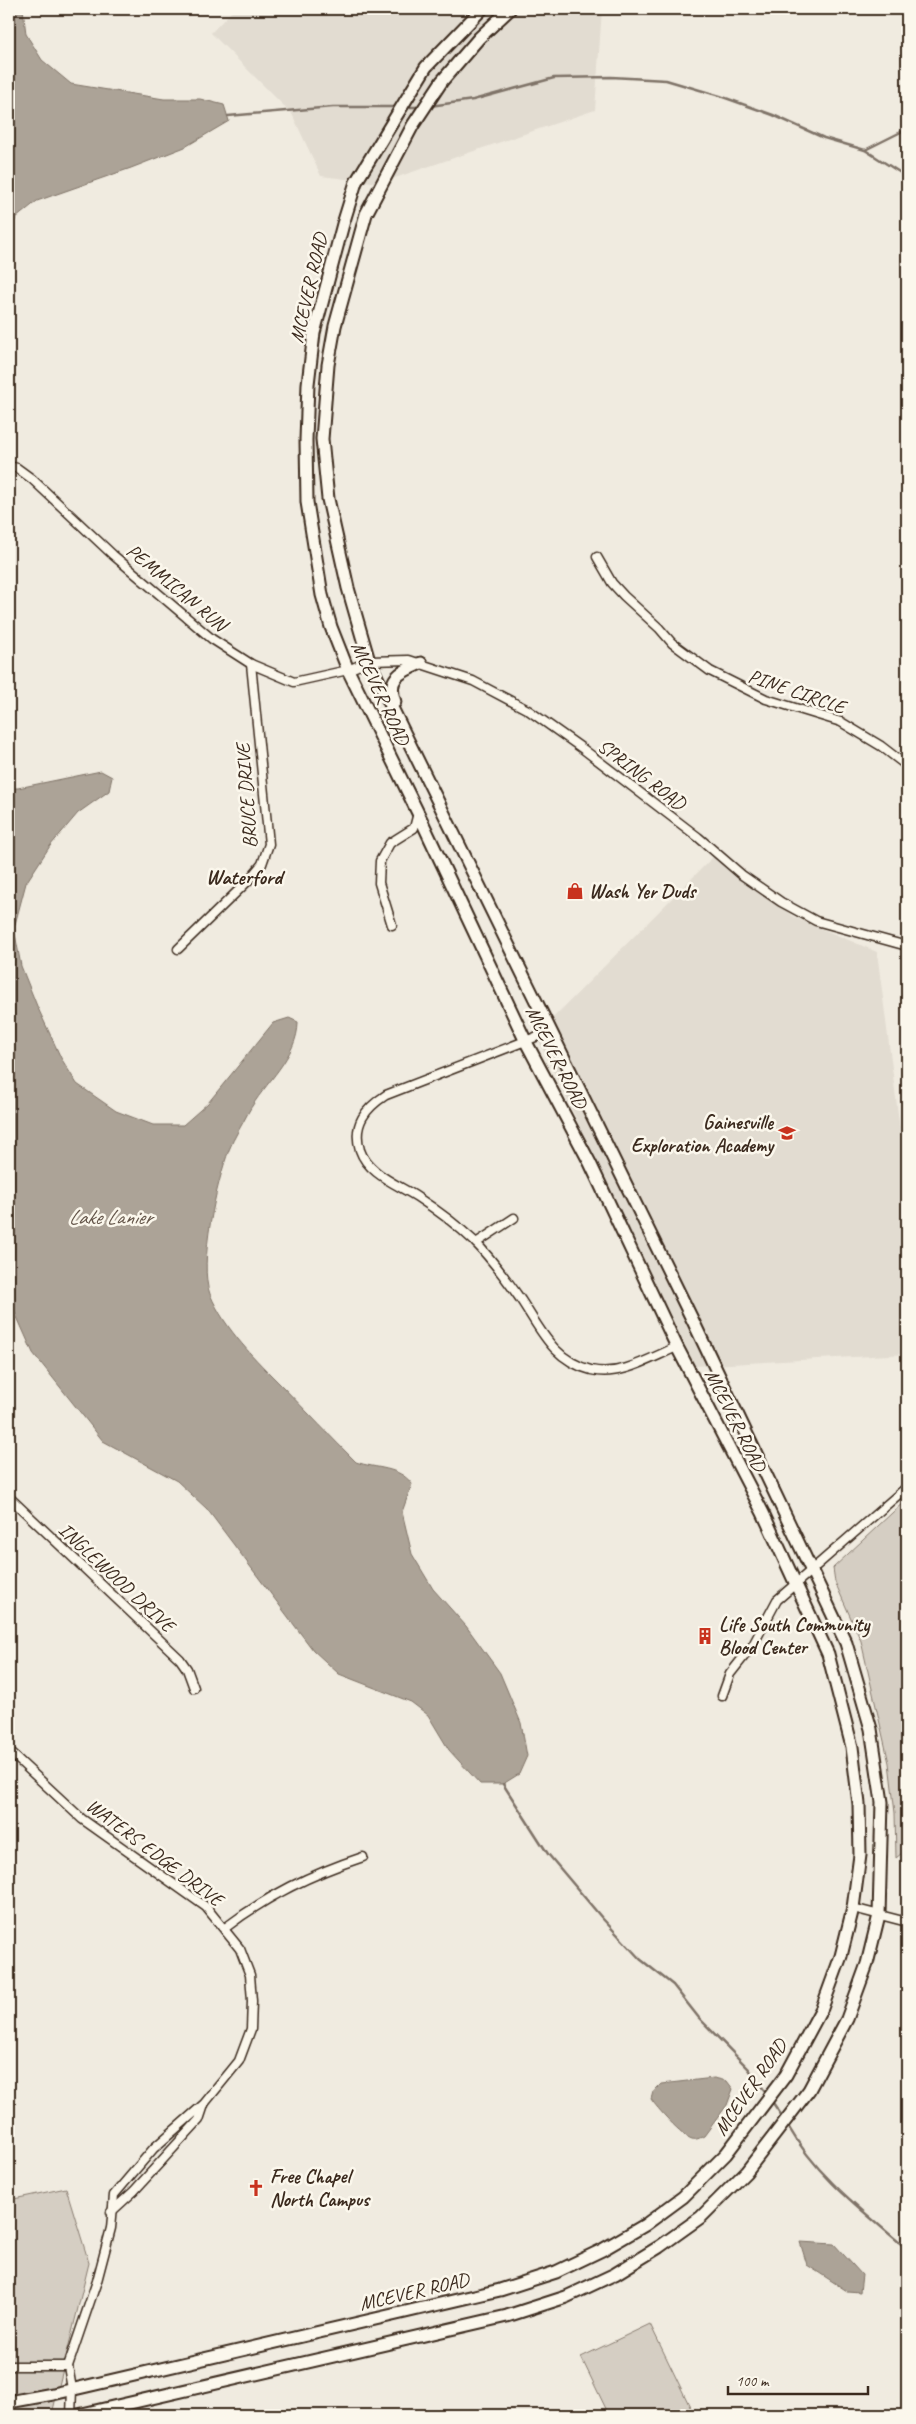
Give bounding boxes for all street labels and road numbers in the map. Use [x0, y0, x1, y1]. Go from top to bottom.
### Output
street label: MCEVER ROAD [284, 229, 334, 345]
street label: PEMMICAN RUN [121, 538, 234, 639]
street label: MCEVER ROAD [346, 637, 416, 751]
street label: PINE CIRCLE [745, 663, 851, 720]
street label: SPRING ROAD [593, 733, 692, 816]
street label: BRUCE DRIVE [230, 740, 263, 849]
street label: MCEVER ROAD [520, 1002, 594, 1115]
street label: MCEVER ROAD [699, 1365, 773, 1478]
street label: INGLEWOOD DRIVE [53, 1517, 182, 1640]
street label: WATERS EDGE DRIVE [81, 1793, 230, 1914]
street label: MCEVER ROAD [708, 2032, 794, 2140]
street label: MCEVER ROAD [357, 2266, 474, 2316]

